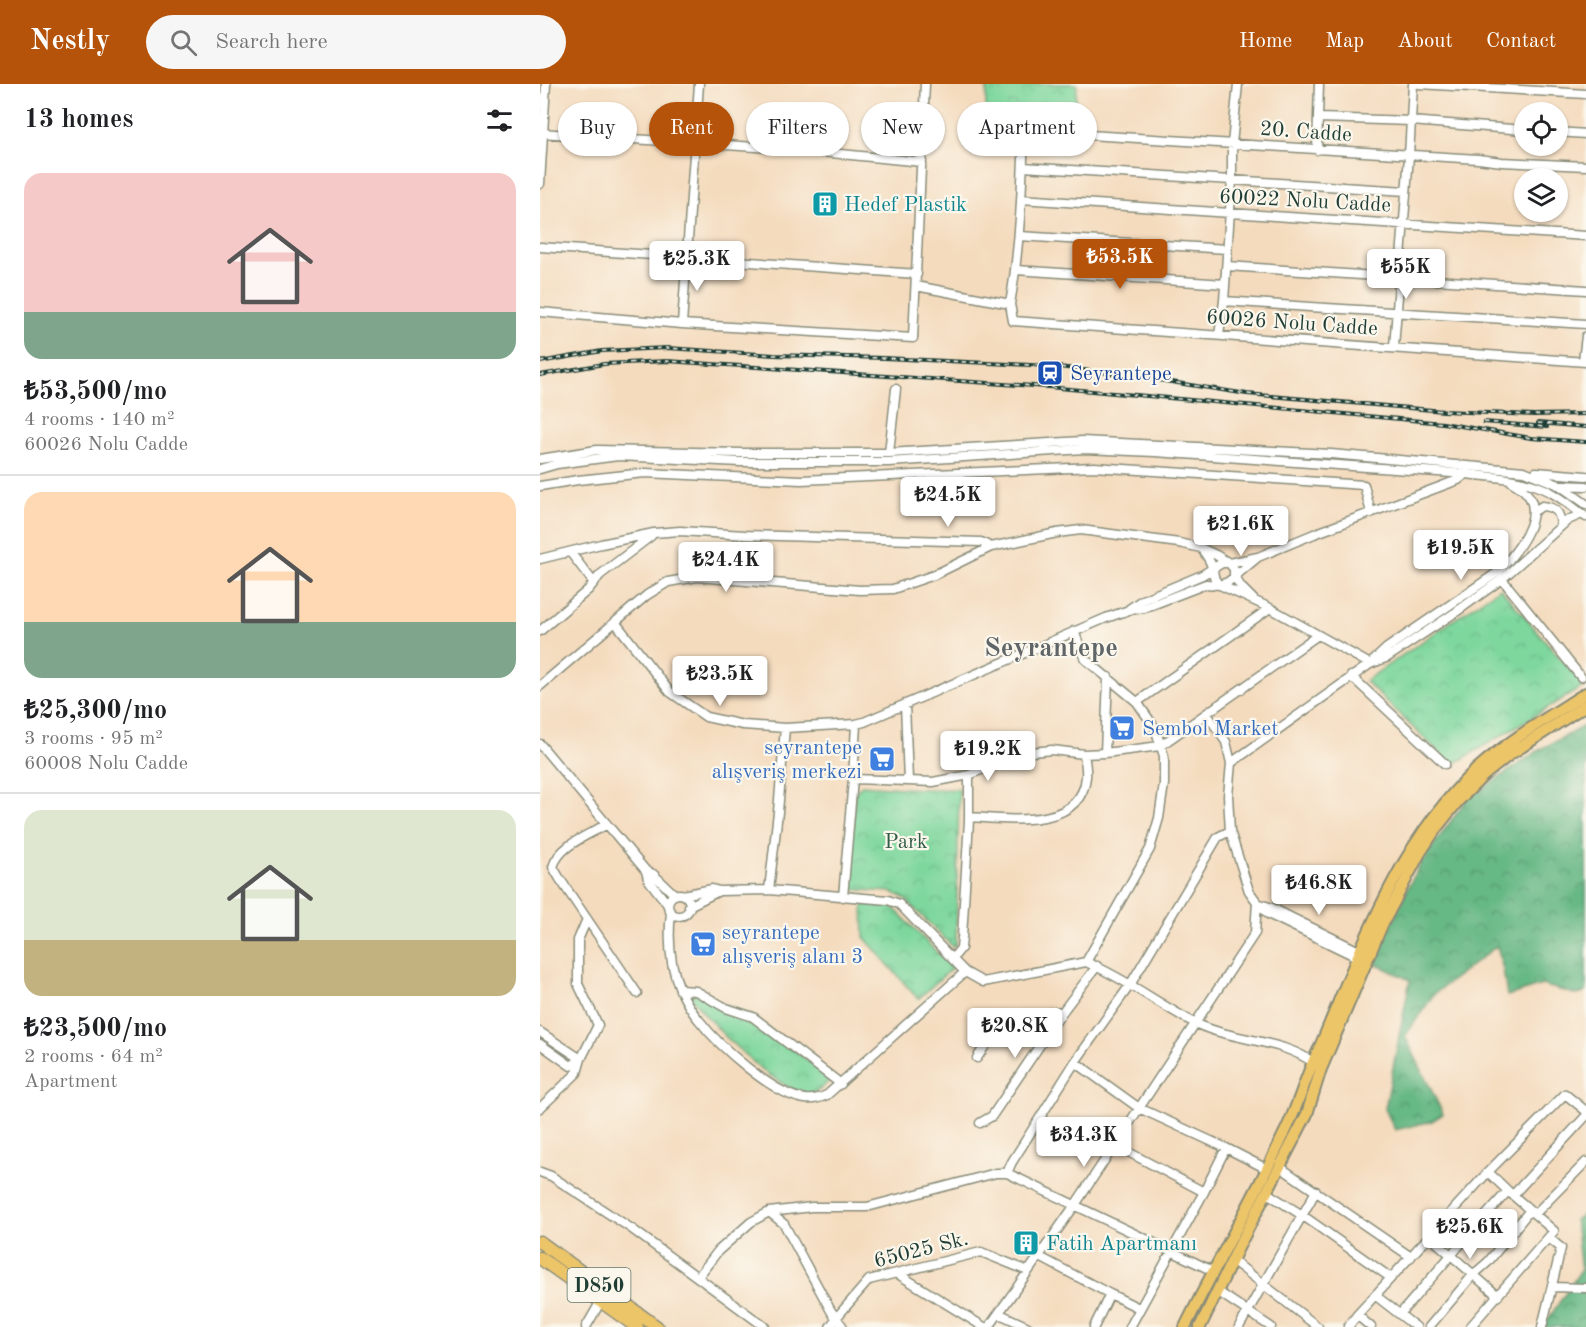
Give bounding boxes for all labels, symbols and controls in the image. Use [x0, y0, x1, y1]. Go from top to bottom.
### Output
search box [146, 15, 566, 69]
icon: search [167, 26, 200, 59]
text: Nestly [30, 28, 110, 56]
text: Search here [215, 31, 328, 53]
text: Home [1239, 31, 1292, 52]
text: Map [1325, 31, 1364, 52]
text: About [1397, 31, 1453, 52]
text: Contact [1486, 31, 1556, 52]
chip: Buy [558, 102, 637, 156]
chip: Rent [649, 102, 734, 156]
chip: Filters [746, 102, 849, 156]
chip: New [861, 102, 945, 156]
chip: Apartment [957, 102, 1097, 156]
map controls [1514, 102, 1568, 222]
button: locate [1514, 102, 1568, 156]
icon: filters [483, 104, 516, 137]
text: 13 homes [24, 107, 133, 133]
street label: 20. Cadde [1259, 119, 1353, 146]
button: layers [1514, 168, 1568, 222]
street label: 60022 Nolu Cadde [1218, 187, 1391, 216]
building icon: Hedef Plastik [810, 189, 840, 219]
place label: Hedef Plastik [844, 195, 967, 216]
icon: home [216, 212, 324, 320]
pin: ₺53.5K [1071, 239, 1169, 290]
pin: ₺25.3K [648, 241, 746, 292]
text: ₺53.5K [1086, 248, 1154, 268]
pin: ₺55K [1370, 249, 1442, 300]
text: ₺25.3K [663, 250, 731, 270]
text: ₺55K [1381, 258, 1431, 278]
street label: 60026 Nolu Cadde [1205, 307, 1379, 340]
station icon: Seyrantepe [1035, 358, 1065, 388]
place label: Seyrantepe [1070, 364, 1172, 385]
text: ₺53,500/mo [24, 379, 167, 405]
text: 4 rooms · 140 m² [24, 410, 174, 430]
text: 60026 Nolu Cadde [24, 435, 188, 455]
pin: ₺24.5K [899, 477, 997, 528]
text: ₺24.5K [914, 486, 982, 506]
pin: ₺21.6K [1192, 506, 1290, 557]
text: ₺21.6K [1207, 515, 1275, 535]
pin: ₺19.5K [1412, 530, 1510, 581]
icon: home [216, 531, 324, 639]
text: ₺19.5K [1427, 539, 1495, 559]
pin: ₺24.4K [677, 542, 775, 593]
text: ₺24.4K [692, 551, 760, 571]
district label: Seyrantepe [984, 635, 1118, 662]
pin: ₺23.5K [671, 656, 769, 707]
text: ₺23.5K [686, 665, 754, 685]
text: ₺25,300/mo [24, 698, 167, 724]
supermarket icon: Sembol Market [1107, 713, 1137, 743]
place label: Sembol Market [1142, 719, 1279, 740]
text: 3 rooms · 95 m² [24, 729, 163, 749]
pin: ₺19.2K [939, 731, 1037, 782]
place label: seyrantepe alışveriş merkezi [712, 738, 862, 783]
text: ₺19.2K [954, 740, 1022, 760]
supermarket icon: seyrantepe alışveriş merkezi [867, 744, 897, 774]
text: 60008 Nolu Cadde [24, 754, 188, 774]
park label: Park [884, 832, 928, 853]
icon: home [216, 849, 324, 957]
pin: ₺46.8K [1270, 865, 1368, 916]
text: ₺46.8K [1285, 874, 1353, 894]
place label: seyrantepe alışveriş alanı 3 [722, 923, 863, 968]
supermarket icon: seyrantepe alışveriş alanı 3 [688, 929, 718, 959]
pin: ₺20.8K [966, 1008, 1064, 1059]
text: ₺23,500/mo [24, 1016, 167, 1042]
text: ₺20.8K [981, 1017, 1049, 1037]
text: 2 rooms · 64 m² [24, 1047, 163, 1067]
text: Apartment [24, 1072, 118, 1092]
pin: ₺34.3K [1035, 1117, 1133, 1168]
text: ₺34.3K [1050, 1126, 1118, 1146]
pin: ₺25.6K [1421, 1209, 1519, 1260]
text: ₺25.6K [1436, 1218, 1504, 1238]
building icon: Fatih Apartmanı [1011, 1228, 1041, 1258]
street label: 65025 Sk. [872, 1229, 971, 1272]
place label: Fatih Apartmanı [1046, 1234, 1197, 1255]
road number: D850 [568, 1268, 630, 1302]

